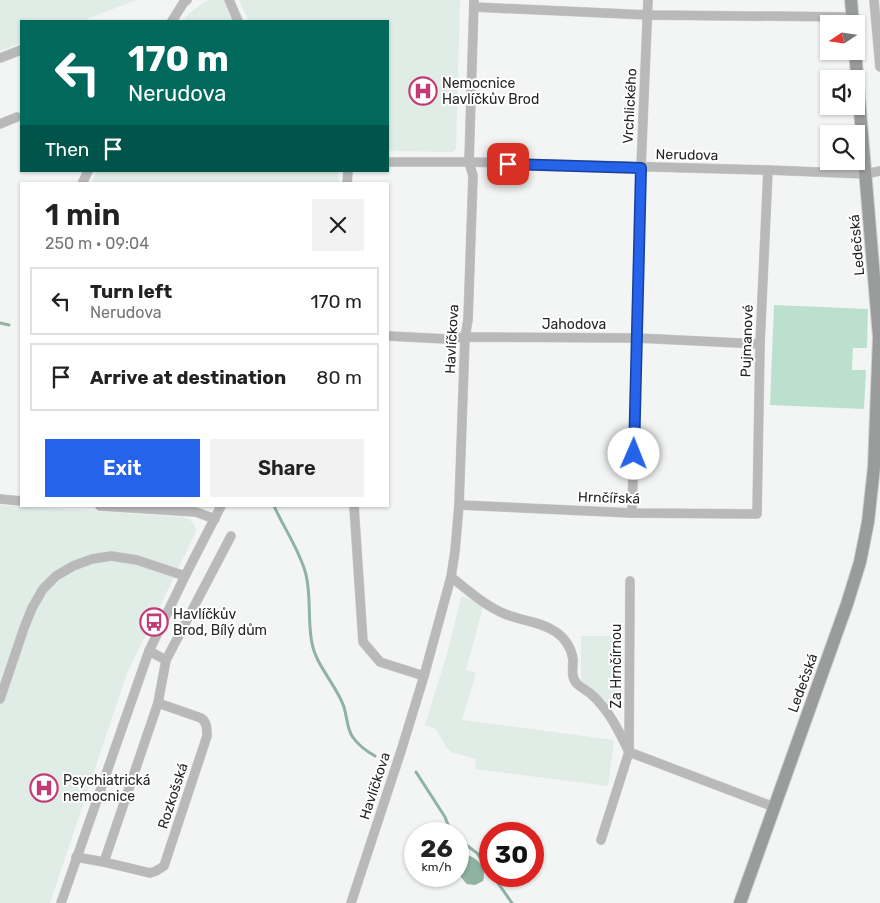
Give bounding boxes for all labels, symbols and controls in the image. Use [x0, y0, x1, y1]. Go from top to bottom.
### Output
north arrow [820, 15, 865, 60]
map controls [820, 15, 865, 170]
text: 170 m [128, 38, 229, 80]
icon: left [45, 40, 110, 105]
street label: Vrchlického [620, 68, 640, 144]
button: sound [820, 70, 865, 115]
place label: Nemocnice Havlíčkův Brod [442, 75, 539, 108]
hospital icon: Nemocnice Havlíčkův Brod [408, 76, 438, 106]
text: Nerudova [128, 80, 226, 107]
button: search [820, 125, 865, 170]
icon: arrive [99, 135, 127, 163]
text: Then [45, 138, 89, 161]
pin [487, 143, 529, 185]
street label: Nerudova [656, 146, 718, 164]
icon: arrive [494, 150, 522, 178]
text: 1 min [45, 197, 120, 233]
button: close [312, 199, 364, 251]
street label: Ledečská [846, 214, 868, 276]
text: 250 m · 09:04 [45, 234, 149, 253]
text: Turn left [90, 280, 172, 303]
icon: left [47, 287, 75, 315]
text: 170 m [311, 290, 362, 313]
text: Nerudova [90, 303, 162, 322]
street label: Havlíčkova [442, 304, 462, 374]
street label: Pujmanové [737, 304, 757, 378]
street label: Jahodova [542, 316, 606, 333]
icon: arrive [47, 363, 75, 391]
text: Arrive at destination [90, 366, 286, 389]
text: 80 m [316, 366, 362, 389]
position arrow [607, 427, 659, 479]
button: Exit [45, 439, 200, 497]
button: Share [210, 439, 364, 497]
street label: Hrnčířská [578, 488, 640, 508]
place label: Havlíčkův Brod, Bílý dům [173, 606, 267, 639]
bus stop icon: Havlíčkův Brod, Bílý dům [139, 607, 169, 637]
street label: Za Hrnčírnou [608, 624, 625, 708]
street label: Ledečská [785, 651, 821, 715]
street label: Havlíčkova [356, 750, 394, 822]
street label: Rozkošská [154, 761, 192, 831]
place label: Psychiatrická nemocnice [63, 772, 150, 805]
hospital icon: Psychiatrická nemocnice [29, 773, 59, 803]
speed limit sign: 30 [479, 822, 544, 887]
text: 26 [420, 834, 453, 863]
text: km/h [422, 860, 451, 874]

